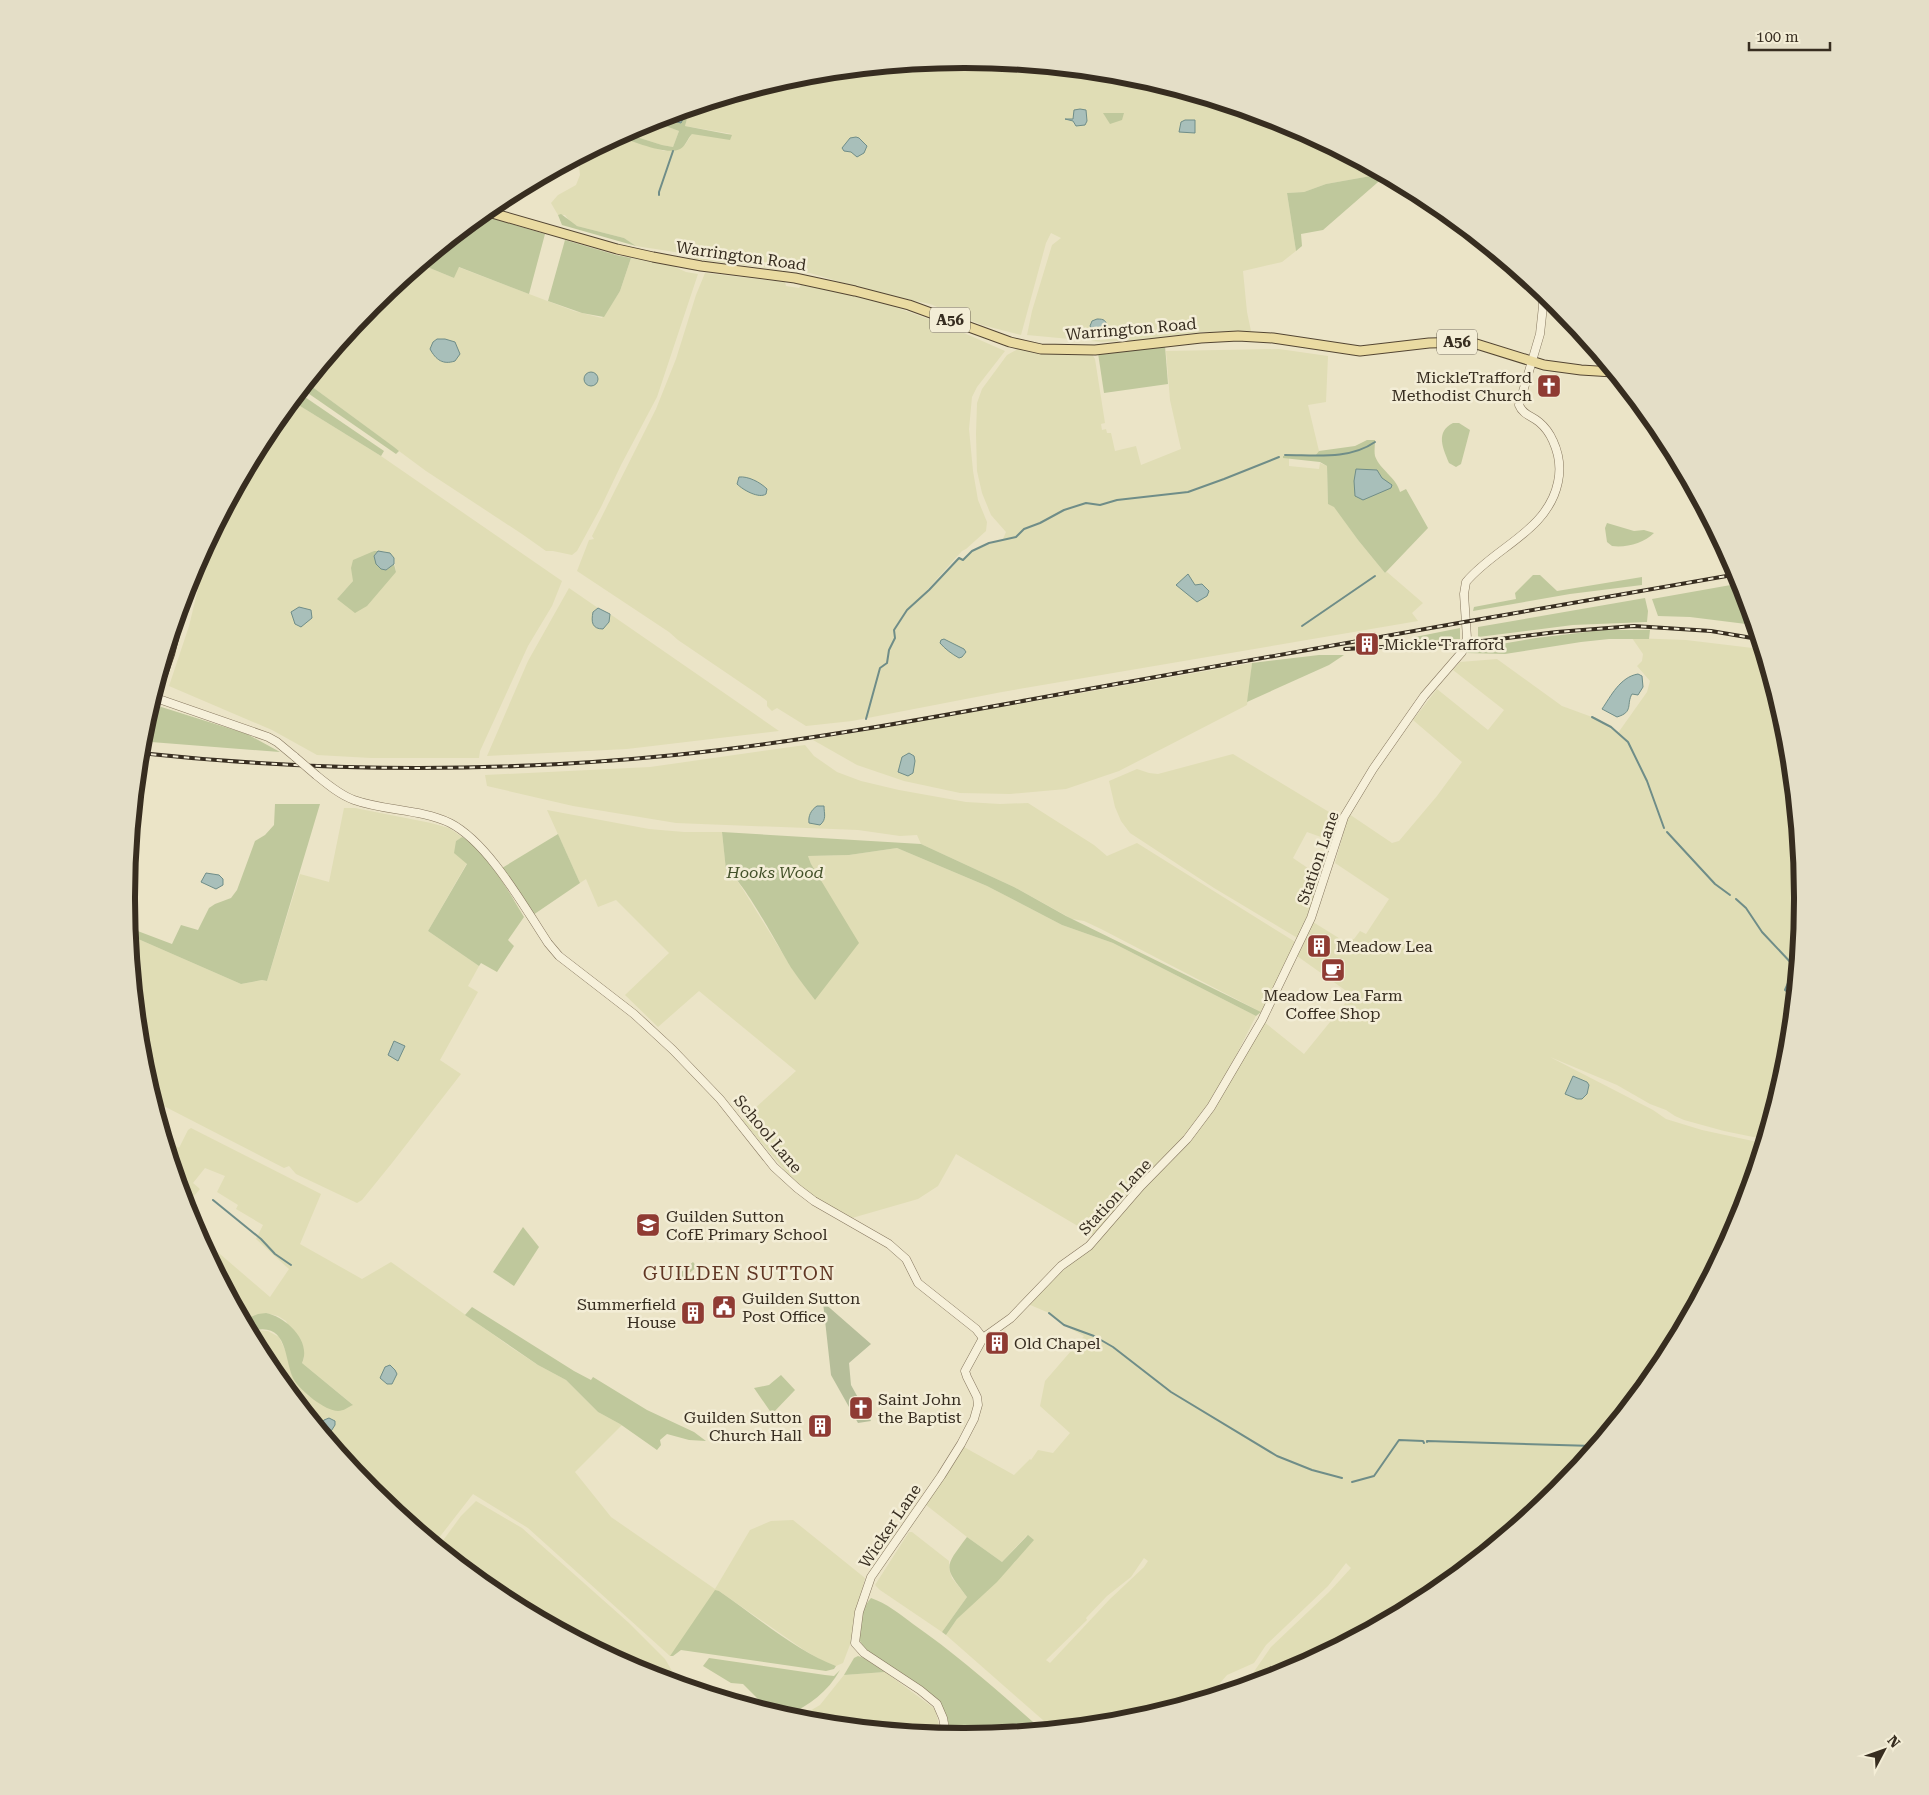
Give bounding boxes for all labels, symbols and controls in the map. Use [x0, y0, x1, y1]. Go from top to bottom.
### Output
scale bar [1749, 20, 1830, 52]
text: 100 m [1756, 28, 1799, 46]
street label: Warrington Road [675, 237, 807, 275]
road number: A56 [930, 308, 970, 332]
street label: Warrington Road [1065, 314, 1197, 344]
road number: A56 [1437, 330, 1477, 354]
place label: MickleTrafford Methodist Church [1392, 368, 1532, 405]
church icon: MickleTrafford Methodist Church [1536, 373, 1562, 399]
building icon: Mickle Trafford [1354, 631, 1380, 657]
place label: Mickle Trafford [1384, 635, 1505, 654]
street label: Station Lane [1293, 809, 1343, 907]
park label: Hooks Wood [726, 863, 823, 882]
building icon: Meadow Lea [1306, 933, 1332, 959]
place label: Meadow Lea [1336, 937, 1433, 956]
cafe icon: Meadow Lea Farm Coffee Shop [1320, 957, 1346, 983]
place label: Meadow Lea Farm Coffee Shop [1263, 986, 1403, 1023]
street label: School Lane [730, 1091, 806, 1177]
street label: Station Lane [1075, 1155, 1155, 1239]
place label: Guilden Sutton CofE Primary School [666, 1207, 828, 1244]
school or university icon: Guilden Sutton CofE Primary School [635, 1212, 661, 1238]
district label: GUILDEN SUTTON [643, 1262, 835, 1285]
place label: Guilden Sutton Post Office [742, 1289, 860, 1326]
public building icon: Guilden Sutton Post Office [711, 1294, 737, 1320]
place label: Summerfield House [577, 1295, 676, 1332]
building icon: Summerfield House [680, 1300, 706, 1326]
building icon: Old Chapel [984, 1330, 1010, 1356]
place label: Old Chapel [1014, 1334, 1101, 1353]
place label: Saint John the Baptist [878, 1390, 962, 1427]
church icon: Saint John the Baptist [848, 1395, 874, 1421]
place label: Guilden Sutton Church Hall [684, 1408, 802, 1445]
building icon: Guilden Sutton Church Hall [807, 1413, 833, 1439]
street label: Wicker Lane [855, 1480, 925, 1572]
north arrow [1859, 1725, 1909, 1775]
text: N [1884, 1732, 1904, 1751]

